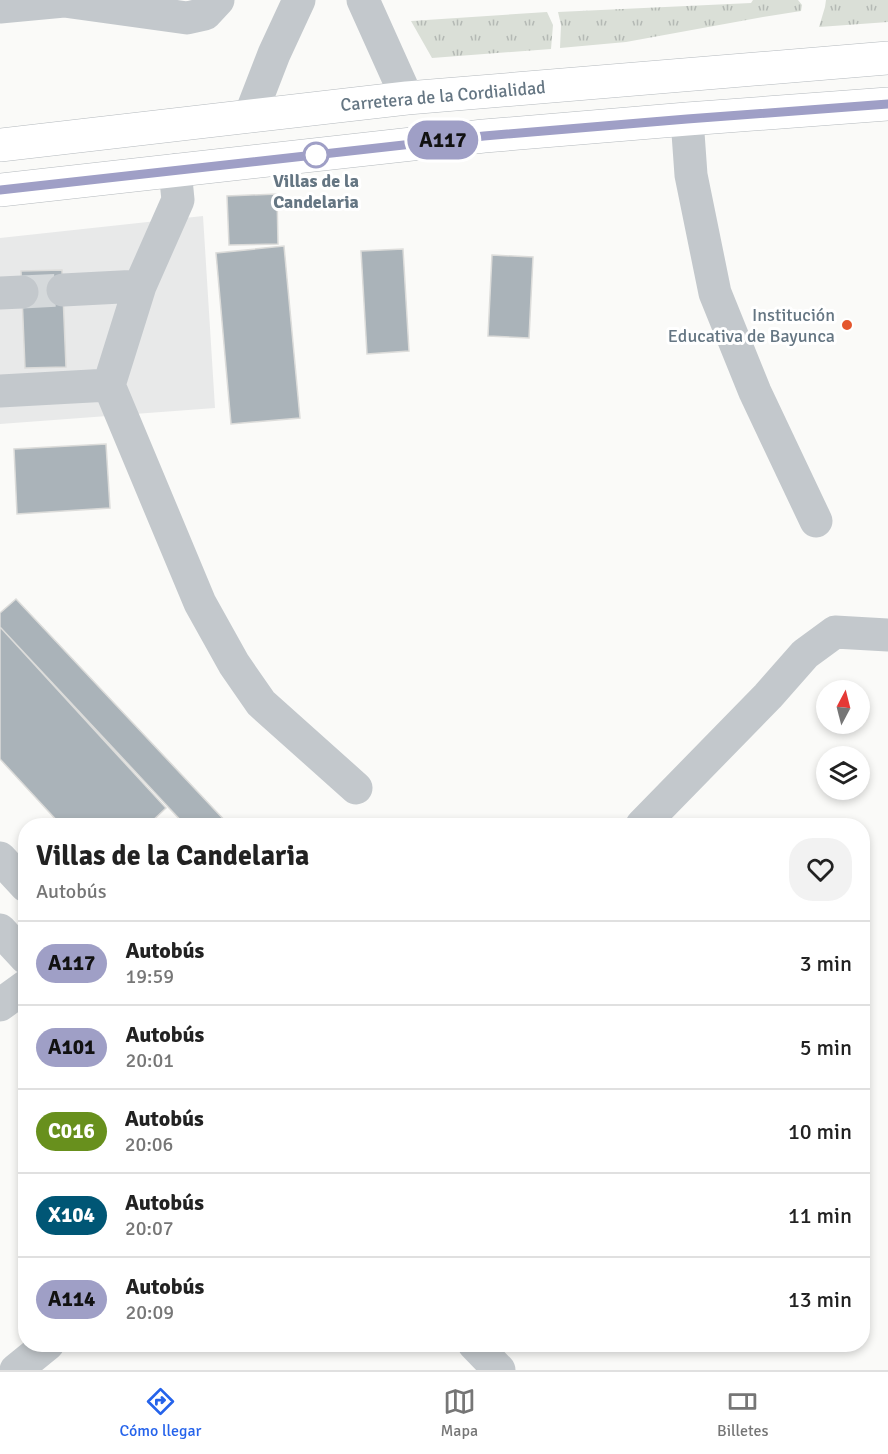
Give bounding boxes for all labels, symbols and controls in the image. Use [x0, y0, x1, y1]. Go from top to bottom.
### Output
street label: Carretera de la Cordialidad [340, 76, 546, 116]
line badge: A117 [401, 120, 485, 160]
text: A117 [419, 127, 467, 153]
marker: Villas de la Candelaria [303, 142, 329, 168]
place label: Villas de la Candelaria [273, 170, 359, 213]
place label: Institución Educativa de Bayunca [668, 304, 835, 347]
marker: Institución Educativa de Bayunca [840, 318, 854, 332]
north arrow [816, 680, 870, 734]
map controls [816, 680, 870, 800]
button: layers [816, 746, 870, 800]
button: heart [789, 838, 852, 901]
text: Villas de la Candelaria [36, 839, 309, 873]
text: Autobús [36, 879, 106, 904]
text: Autobús [125, 937, 204, 964]
text: A117 [48, 950, 95, 976]
text: 3 min [800, 950, 852, 977]
text: 19:59 [125, 964, 174, 989]
text: Autobús [125, 1021, 204, 1048]
text: A101 [48, 1034, 95, 1060]
text: 5 min [800, 1034, 852, 1061]
text: 20:01 [125, 1048, 174, 1073]
text: Autobús [125, 1105, 204, 1132]
text: C016 [48, 1118, 95, 1144]
text: 10 min [788, 1118, 852, 1145]
text: 20:06 [125, 1132, 173, 1157]
text: Autobús [125, 1189, 204, 1216]
text: X104 [48, 1202, 95, 1228]
text: 11 min [788, 1202, 852, 1229]
text: 20:07 [125, 1216, 174, 1241]
text: Autobús [125, 1273, 204, 1300]
text: A114 [48, 1286, 95, 1312]
text: 13 min [788, 1286, 852, 1313]
text: 20:09 [125, 1300, 174, 1325]
tab: Cómo llegar [119, 1385, 201, 1441]
tab: Mapa [440, 1385, 478, 1441]
tab: Billetes [717, 1385, 769, 1441]

